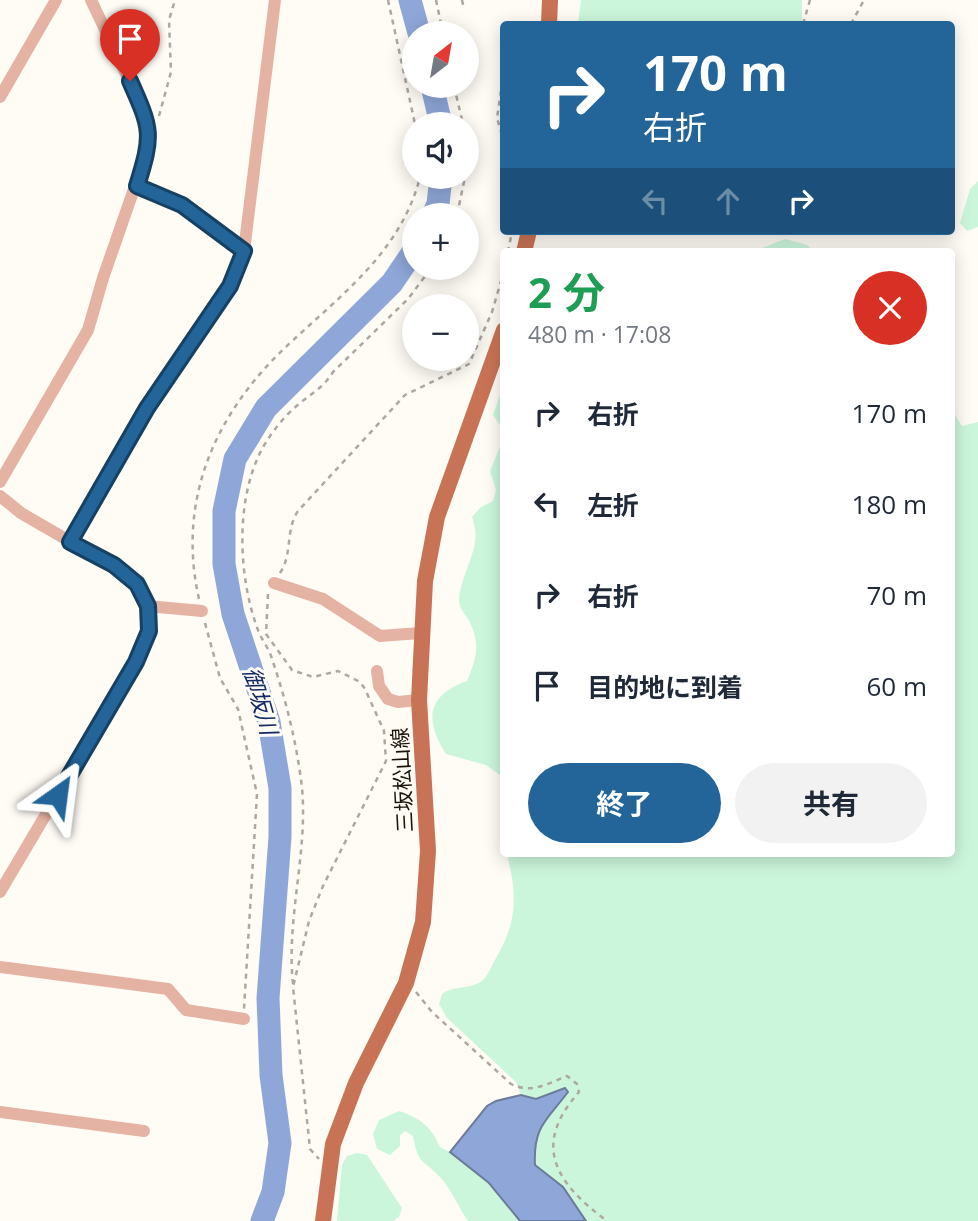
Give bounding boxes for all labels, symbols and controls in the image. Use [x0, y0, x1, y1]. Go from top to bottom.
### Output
pin [100, 9, 160, 81]
icon: arrive [111, 20, 149, 58]
north arrow [402, 21, 480, 98]
map controls [402, 21, 479, 371]
text: 170 m [643, 39, 788, 105]
icon: right [528, 49, 619, 140]
text: 右折 [643, 105, 707, 148]
button: sound [402, 112, 479, 189]
icon: left [636, 182, 674, 220]
icon: ahead [709, 182, 747, 220]
icon: right [782, 182, 820, 220]
button: + [402, 203, 479, 280]
text: 2 分 [528, 263, 605, 320]
button: close [853, 271, 927, 345]
button: − [402, 294, 479, 371]
text: 480 m · 17:08 [528, 318, 671, 350]
icon: right [528, 394, 566, 432]
text: 170 m [852, 395, 927, 431]
text: 右折 [587, 396, 639, 432]
icon: left [528, 485, 566, 523]
text: 180 m [852, 486, 927, 522]
text: 左折 [587, 487, 639, 523]
icon: right [528, 576, 566, 614]
text: 70 m [866, 577, 927, 613]
text: 右折 [587, 578, 639, 614]
water label: 御坂川 [236, 663, 287, 741]
icon: arrive [528, 667, 566, 705]
text: 60 m [866, 668, 927, 704]
text: 目的地に到着 [587, 669, 743, 705]
street label: 三坂松山線 [385, 727, 419, 833]
position arrow [21, 758, 95, 832]
button: 終了 [528, 763, 721, 843]
button: 共有 [735, 763, 927, 843]

